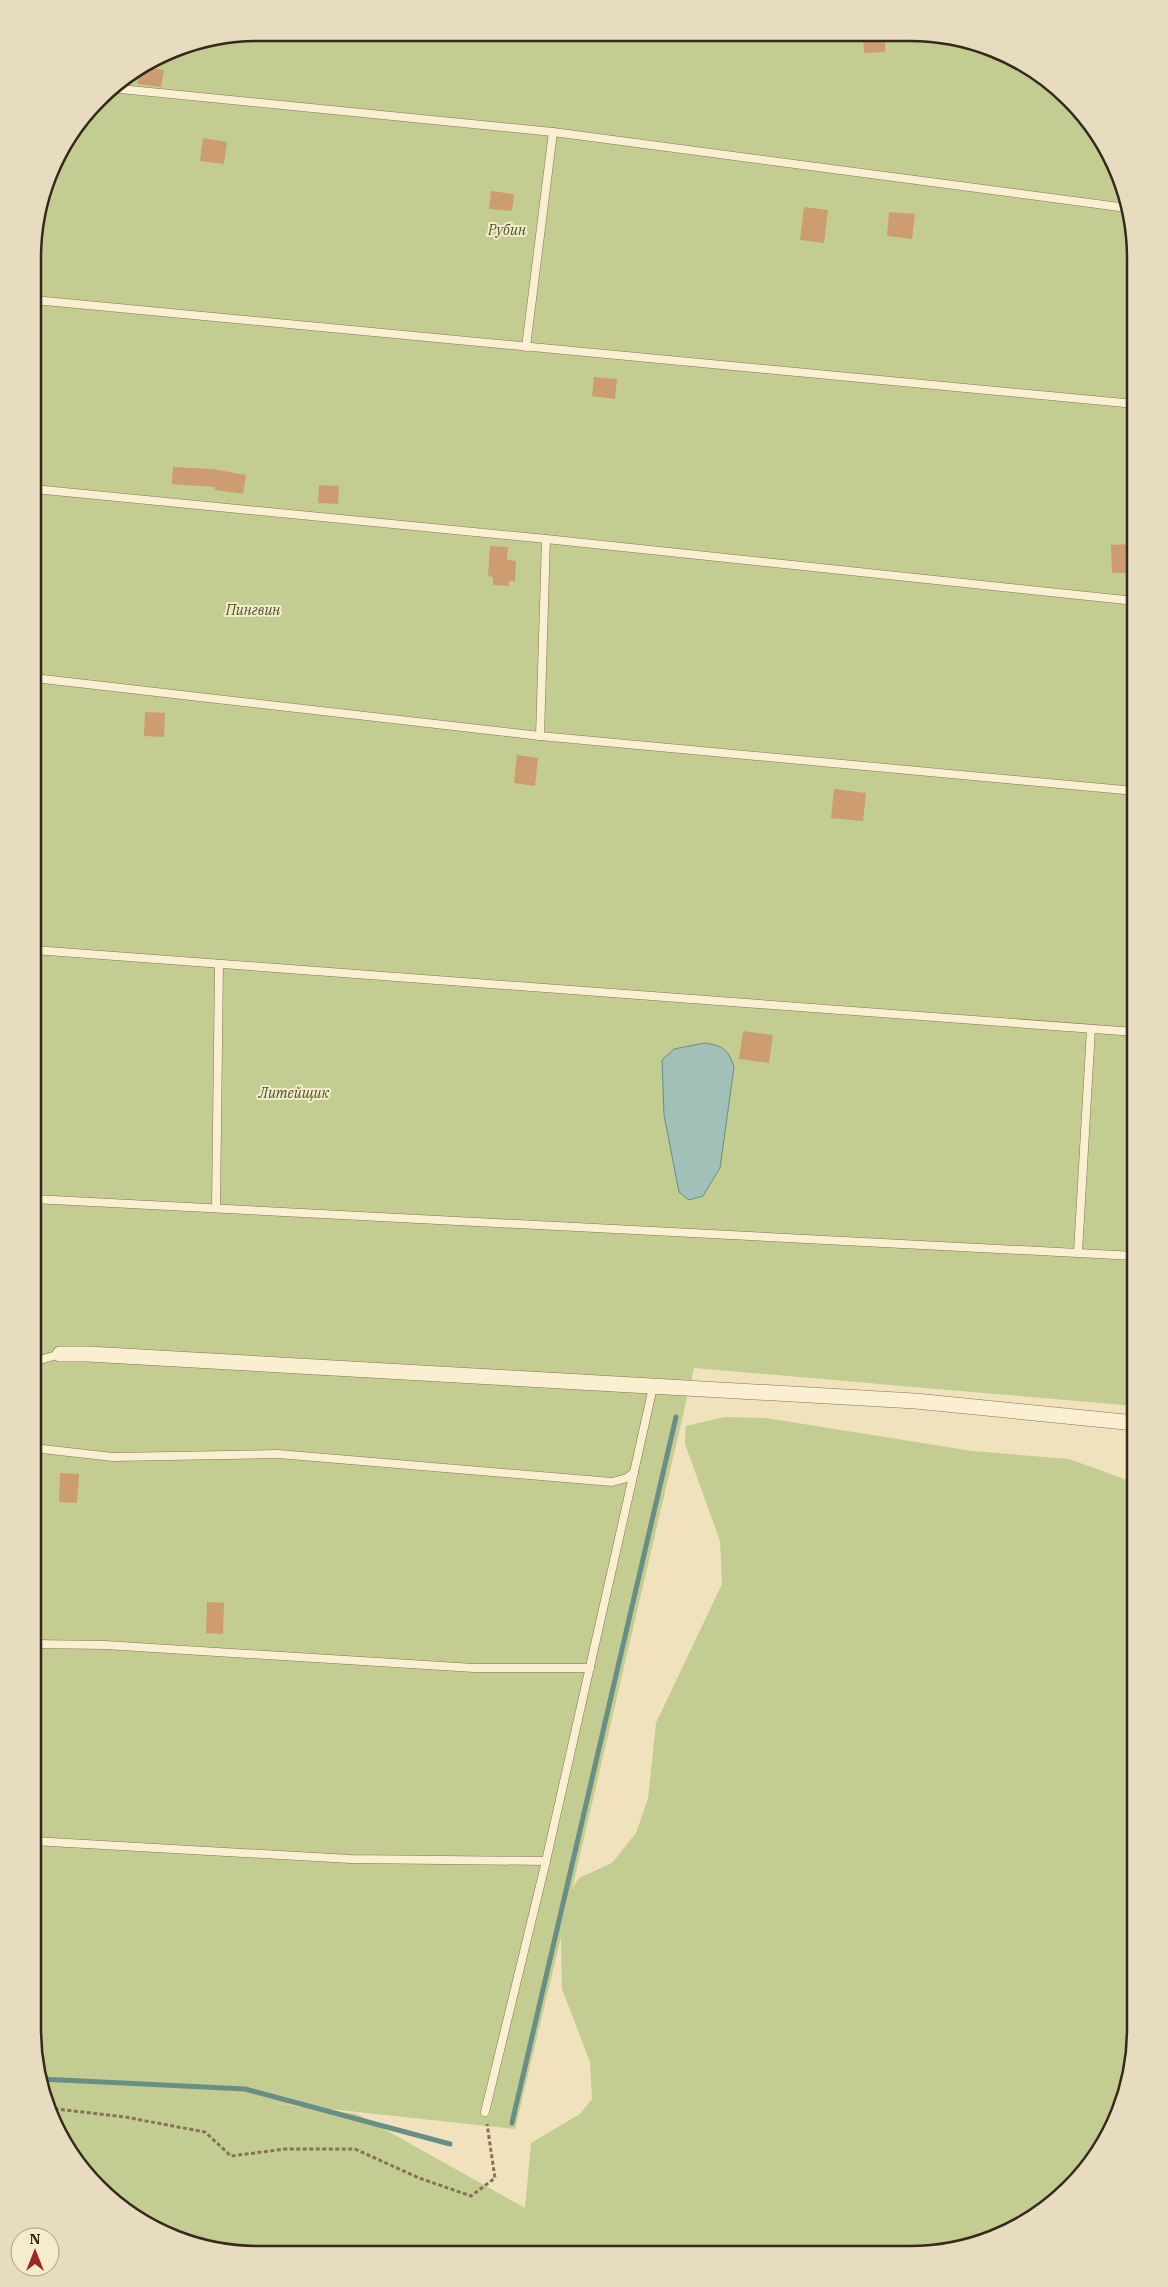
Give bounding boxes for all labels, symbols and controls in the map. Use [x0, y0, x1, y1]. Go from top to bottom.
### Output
park label: Рубин [487, 221, 526, 239]
park label: Пингвин [225, 601, 280, 619]
park label: Литейщик [258, 1084, 330, 1102]
north arrow [10, 2227, 60, 2277]
text: N [29, 2230, 41, 2248]

